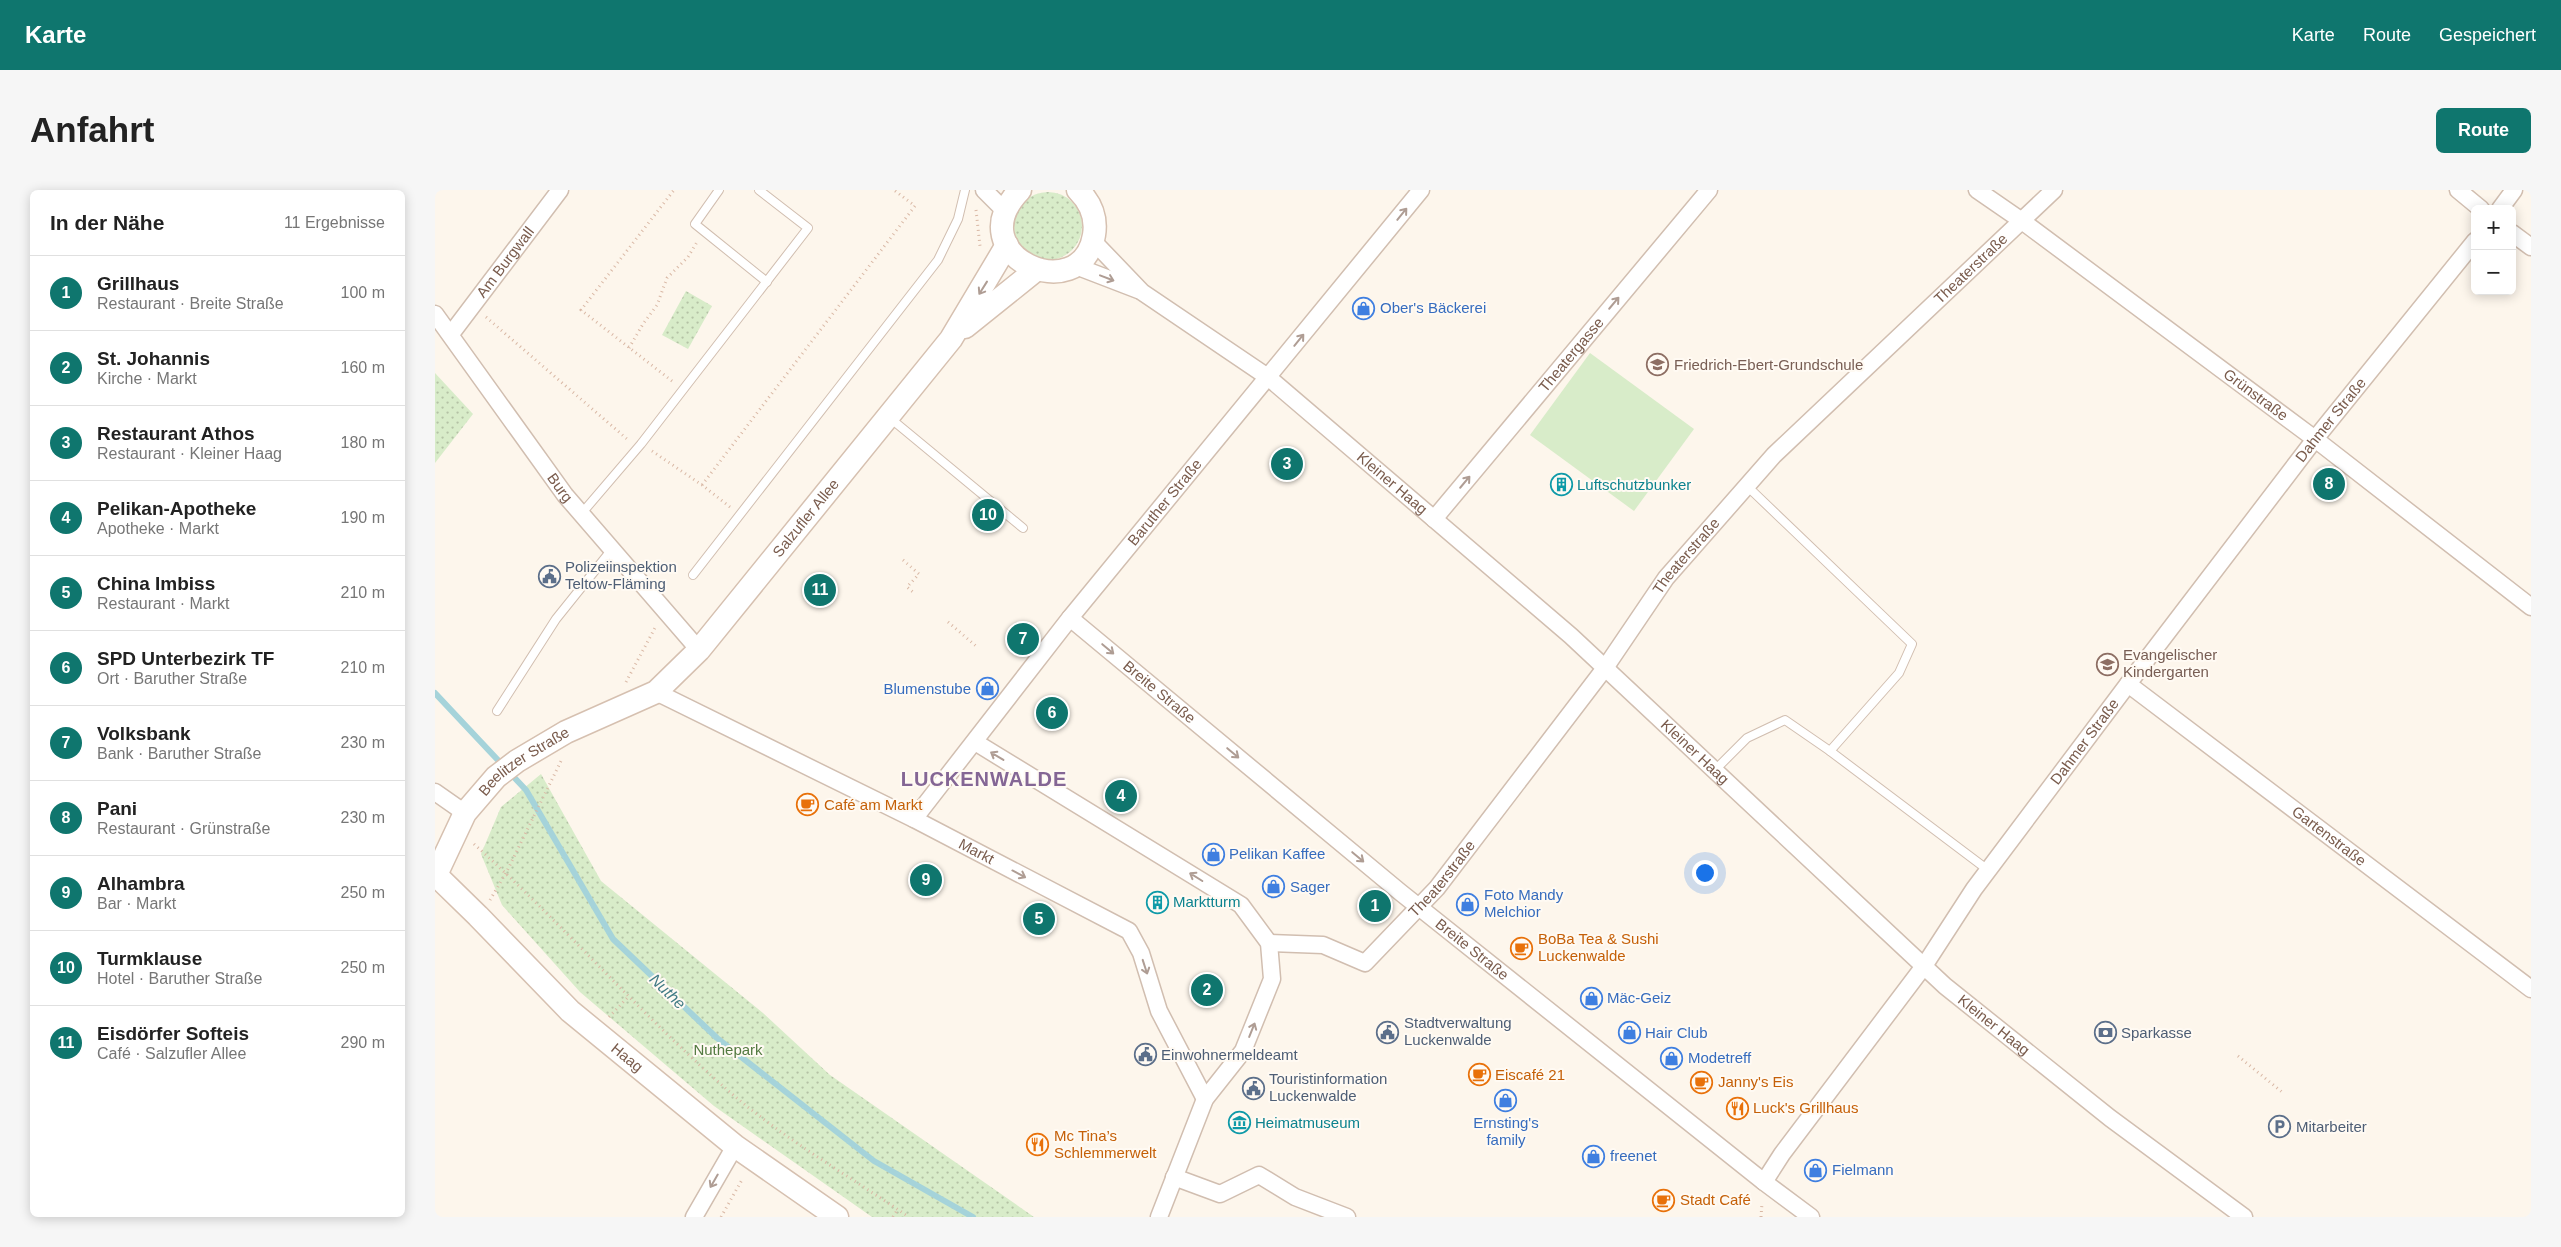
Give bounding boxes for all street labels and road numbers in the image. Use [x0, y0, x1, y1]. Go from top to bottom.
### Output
street label: Am Burgwall [473, 223, 537, 301]
street label: Theaterstraße [1930, 230, 2011, 307]
street label: Theatergasse [1535, 314, 1607, 395]
street label: Grünstraße [2221, 365, 2292, 424]
street label: Dahmer Straße [2292, 374, 2369, 465]
street label: Kleiner Haag [1354, 448, 1431, 517]
street label: Baruther Straße [1124, 455, 1205, 549]
street label: Burg [544, 470, 576, 506]
street label: Salzufler Allee [769, 475, 842, 560]
street label: Theaterstraße [1649, 514, 1723, 597]
street label: Breite Straße [1120, 657, 1199, 727]
street label: Dahmer Straße [2047, 695, 2122, 787]
street label: Kleiner Haag [1658, 716, 1733, 787]
street label: Beelitzer Straße [475, 723, 572, 799]
street label: Gartenstraße [2289, 802, 2370, 869]
street label: Markt [956, 835, 998, 868]
street label: Theaterstraße [1405, 837, 1478, 920]
street label: Breite Straße [1432, 915, 1512, 983]
street label: Kleiner Haag [1955, 991, 2033, 1058]
street label: Haag [608, 1039, 647, 1075]

